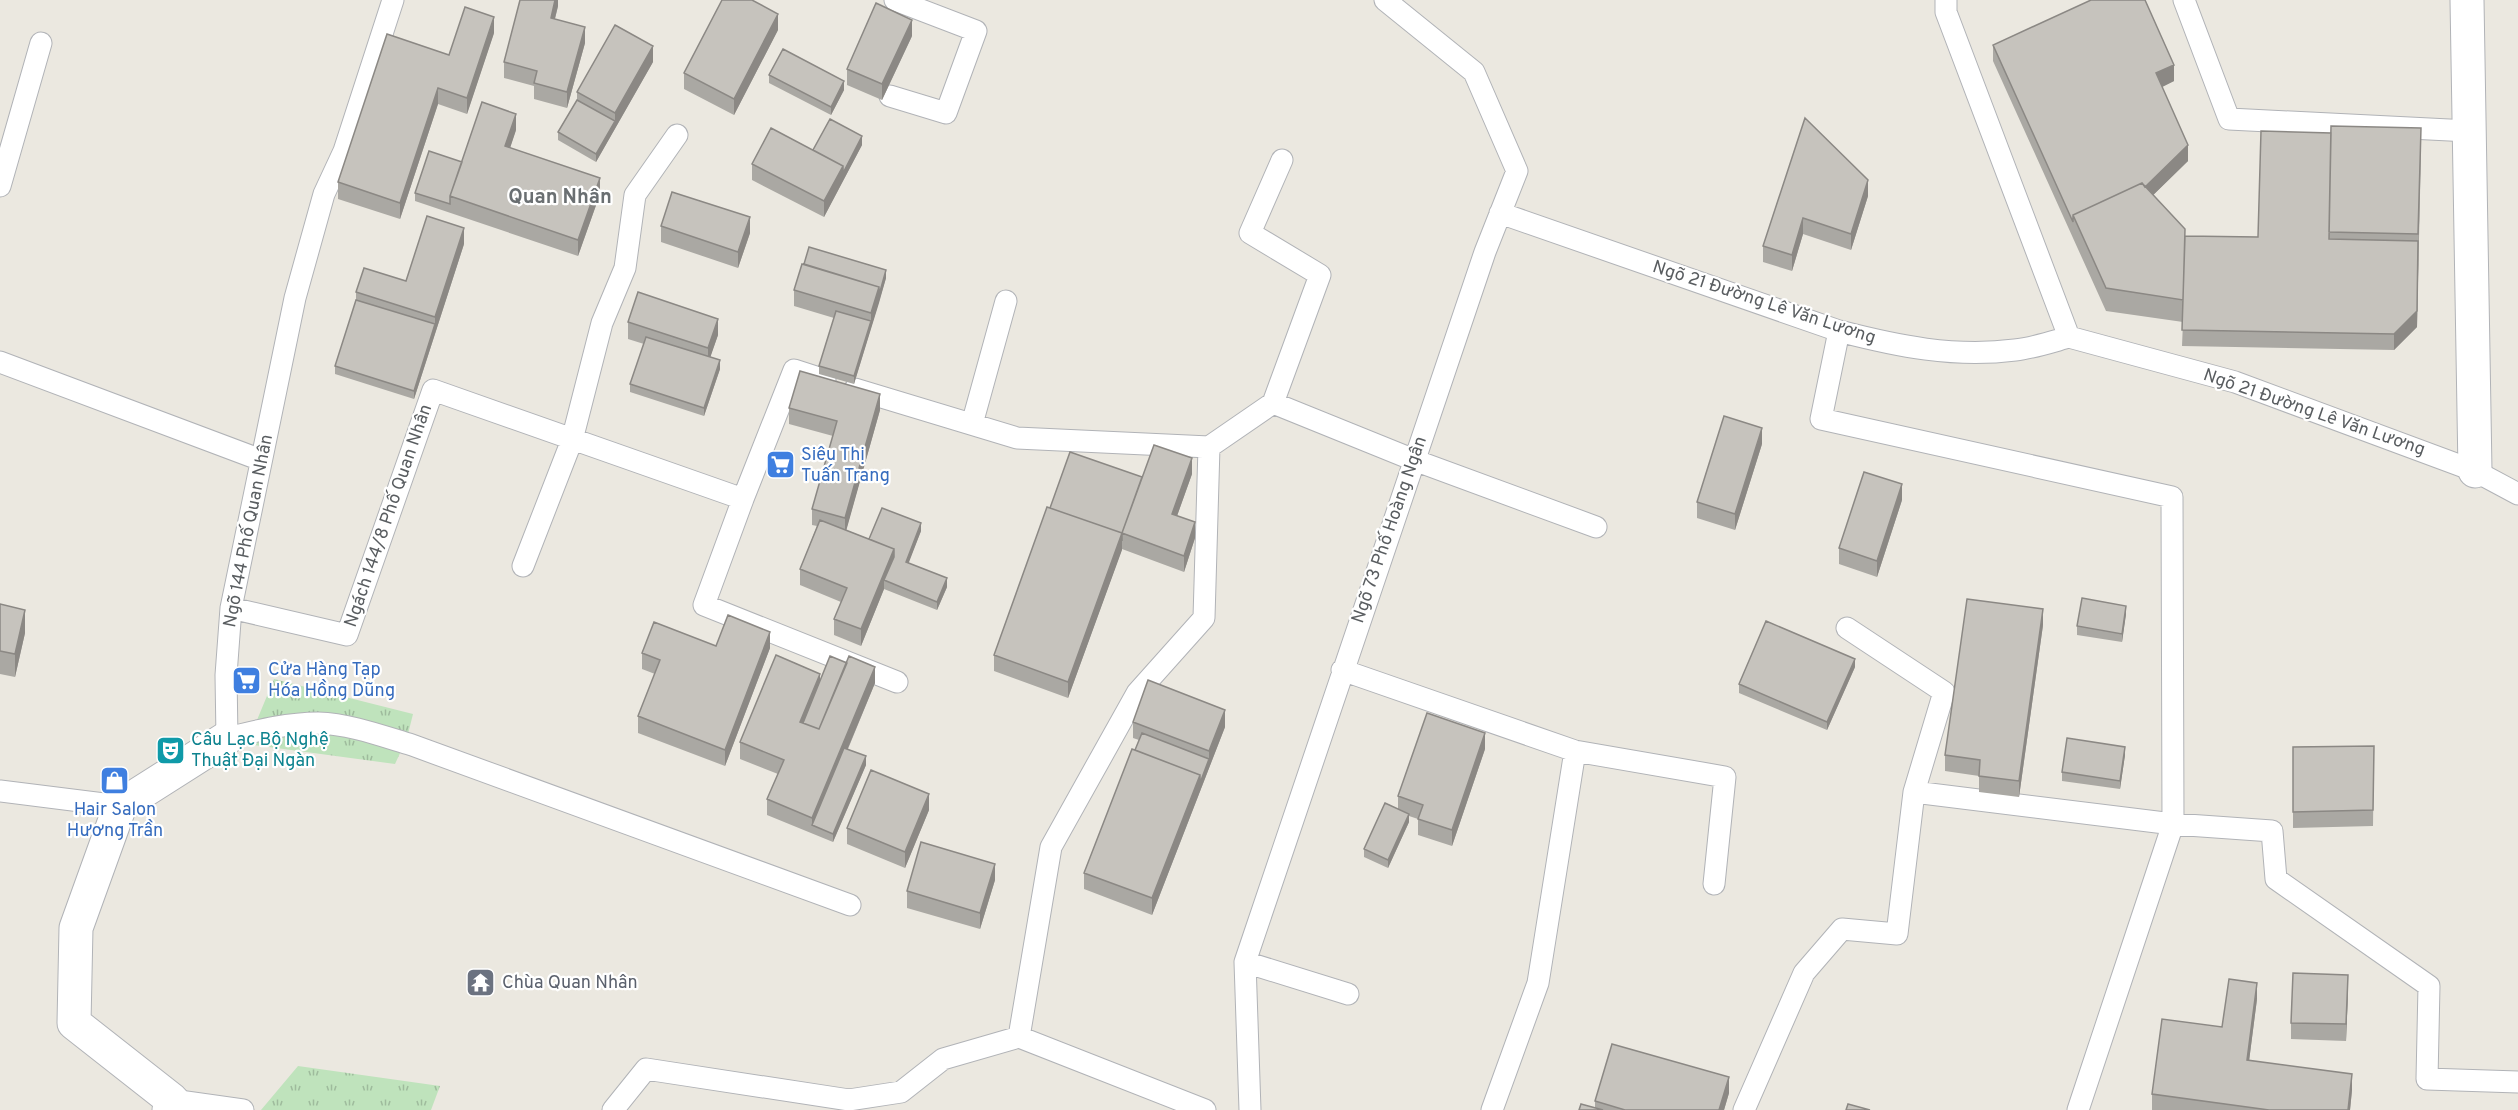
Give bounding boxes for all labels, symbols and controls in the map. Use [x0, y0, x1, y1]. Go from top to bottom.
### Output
district label: Quan Nhân [508, 185, 612, 211]
street label: Ngõ 21 Đường Lê Văn Lương [1649, 256, 1879, 350]
street label: Ngõ 21 Đường Lê Văn Lương [2200, 364, 2428, 462]
street label: Ngách 144/8 Phố Quan Nhân [339, 401, 438, 631]
street label: Ngõ 144 Phố Quan Nhân [218, 432, 279, 629]
street label: Ngõ 73 Phố Hoàng Ngân [1346, 433, 1433, 627]
place label: Siêu Thị Tuấn Trang [801, 444, 890, 488]
supermarket icon: Siêu Thị Tuấn Trang [764, 449, 796, 481]
place label: Cửa Hàng Tạp Hóa Hồng Dũng [268, 659, 395, 703]
supermarket icon: Cửa Hàng Tạp Hóa Hồng Dũng [231, 664, 263, 696]
place label: Câu Lạc Bộ Nghệ Thuật Đại Ngàn [191, 729, 329, 773]
theatre icon: Câu Lạc Bộ Nghệ Thuật Đại Ngàn [154, 734, 186, 766]
shop icon: Hair Salon Hương Trần [99, 765, 131, 797]
place label: Hair Salon Hương Trần [67, 799, 163, 843]
temple icon: Chùa Quan Nhân [465, 967, 497, 999]
place label: Chùa Quan Nhân [502, 972, 638, 995]

